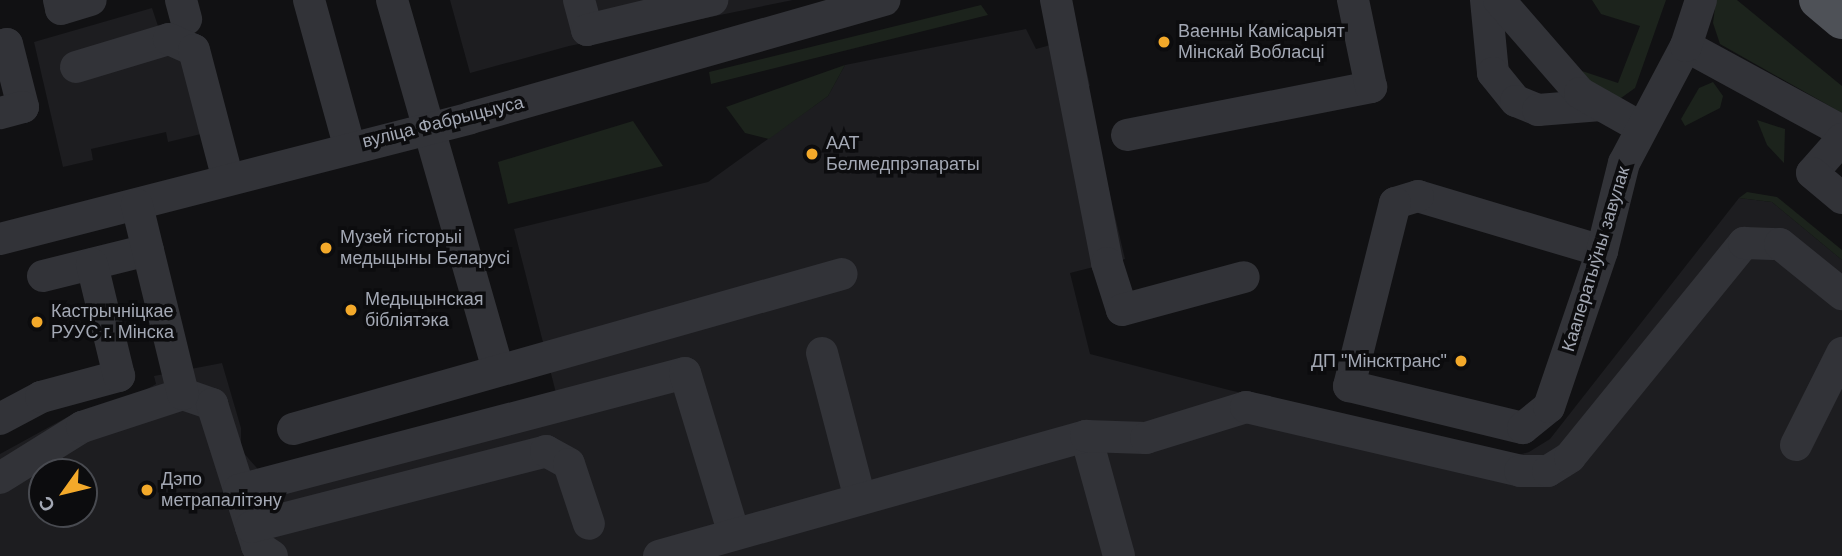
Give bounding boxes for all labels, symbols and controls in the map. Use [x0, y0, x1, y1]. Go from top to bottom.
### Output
place label: Ваенны Камісарыят Мінскай Вобласці [1178, 21, 1345, 64]
marker: Ваенны Камісарыят Мінскай Вобласці [1156, 34, 1172, 50]
street label: вуліца Фабрыцыуса [360, 91, 526, 153]
place label: ААТ Белмедпрэпараты [826, 133, 980, 176]
marker: ААТ Белмедпрэпараты [804, 146, 820, 162]
street label: Кааператыўны завулак [1558, 164, 1634, 354]
place label: Музей гісторыі медыцыны Беларусі [340, 227, 510, 270]
marker: Музей гісторыі медыцыны Беларусі [318, 240, 334, 256]
place label: Медыцынская бібліятэка [365, 289, 483, 332]
place label: Кастрычніцкае РУУС г. Мінска [51, 301, 174, 344]
marker: Медыцынская бібліятэка [343, 302, 359, 318]
marker: Кастрычніцкае РУУС г. Мінска [29, 314, 45, 330]
place label: ДП "Мінсктранс" [1311, 350, 1447, 372]
marker: ДП "Мінсктранс" [1453, 353, 1469, 369]
north arrow [28, 458, 98, 528]
place label: Дэпо метрапалітэну [161, 469, 282, 512]
marker: Дэпо метрапалітэну [139, 482, 155, 498]
text: С [34, 492, 59, 515]

